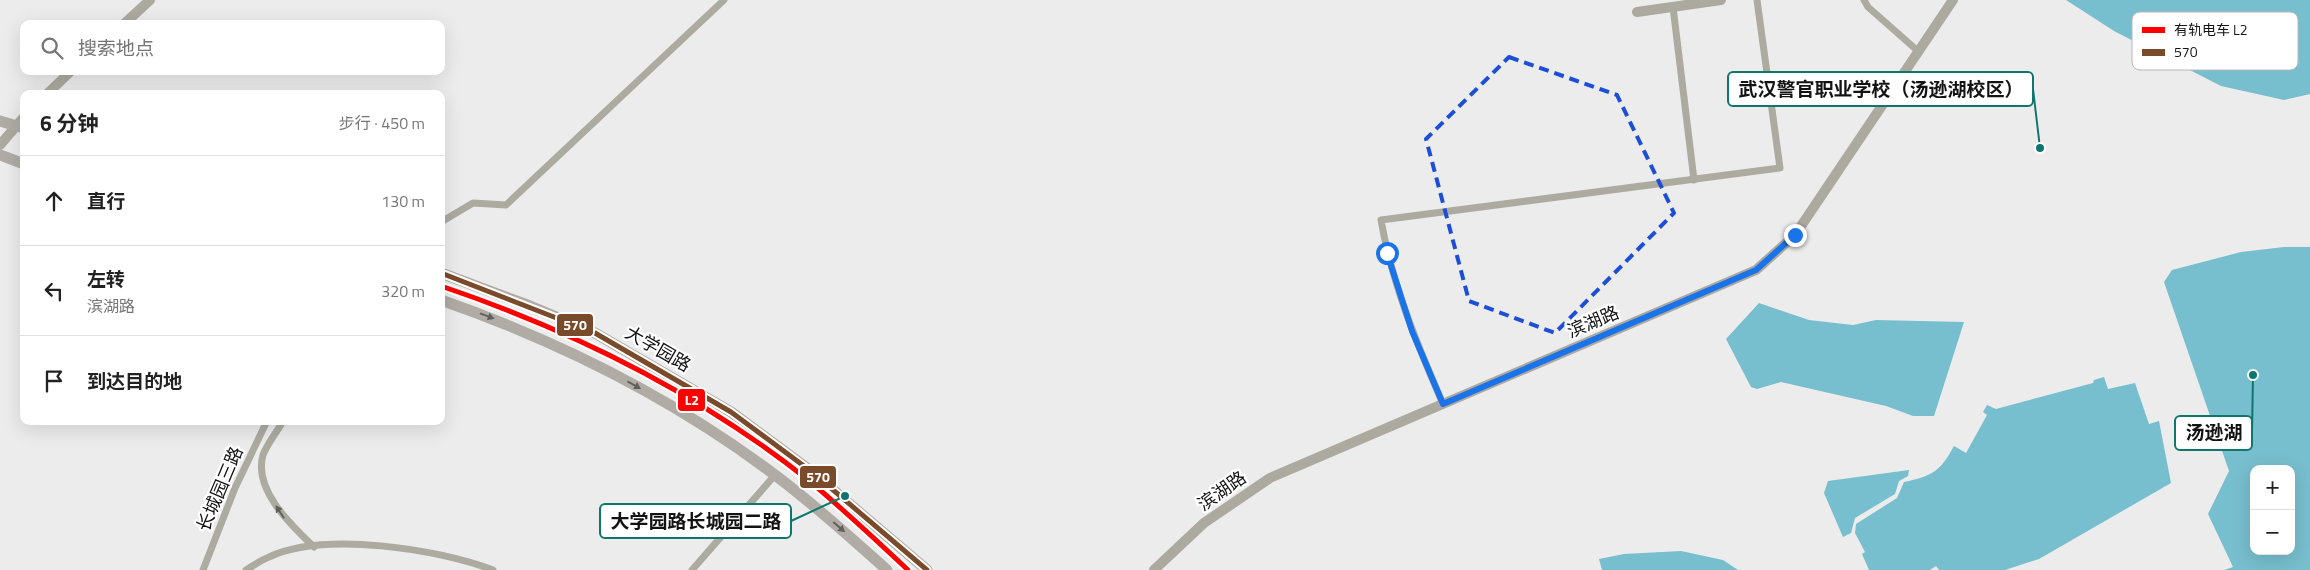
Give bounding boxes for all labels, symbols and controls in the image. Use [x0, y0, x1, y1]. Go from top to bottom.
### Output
legend [2132, 12, 2298, 70]
text: 有轨电车 L2 [2174, 19, 2248, 40]
search box [20, 20, 445, 75]
text: 搜索地点 [78, 33, 154, 62]
icon: search [38, 34, 66, 62]
text: 570 [2174, 41, 2198, 62]
callout: 武汉警官职业学校（汤逊湖校区） [1728, 72, 2033, 106]
text: 武汉警官职业学校（汤逊湖校区） [1738, 74, 2024, 103]
text: 6 分钟 [40, 107, 98, 139]
text: 步行 · 450 m [339, 111, 425, 135]
text: 直行 [87, 186, 125, 215]
icon: ahead [40, 187, 68, 215]
text: 130 m [381, 189, 425, 213]
route end [1784, 224, 1807, 247]
route start [1376, 242, 1399, 265]
text: 左转 [87, 264, 125, 293]
icon: left [40, 277, 68, 305]
text: 320 m [381, 279, 425, 303]
text: 滨湖路 [87, 294, 135, 318]
street label: 滨湖路 [1563, 299, 1623, 345]
one-way arrow [480, 312, 495, 320]
line badge: 570 [556, 313, 594, 337]
text: 570 [563, 314, 587, 335]
street label: 大学园路 [620, 319, 696, 378]
text: 到达目的地 [87, 366, 182, 395]
icon: arrive [40, 367, 68, 395]
one-way arrow [627, 381, 642, 389]
line badge: L2 [677, 388, 706, 412]
text: L2 [685, 389, 699, 410]
callout: 汤逊湖 [2175, 416, 2252, 450]
text: 汤逊湖 [2185, 417, 2243, 446]
street label: 长城园三路 [190, 442, 250, 536]
street label: 滨湖路 [1192, 464, 1252, 517]
line badge: 570 [799, 465, 837, 489]
map controls [2250, 465, 2295, 555]
button: + [2250, 465, 2295, 510]
text: 570 [806, 466, 830, 487]
callout: 大学园路长城园二路 [600, 504, 791, 538]
one-way arrow [276, 506, 285, 519]
text: 大学园路长城园二路 [610, 506, 782, 535]
button: − [2250, 510, 2295, 555]
one-way arrow [832, 522, 845, 533]

